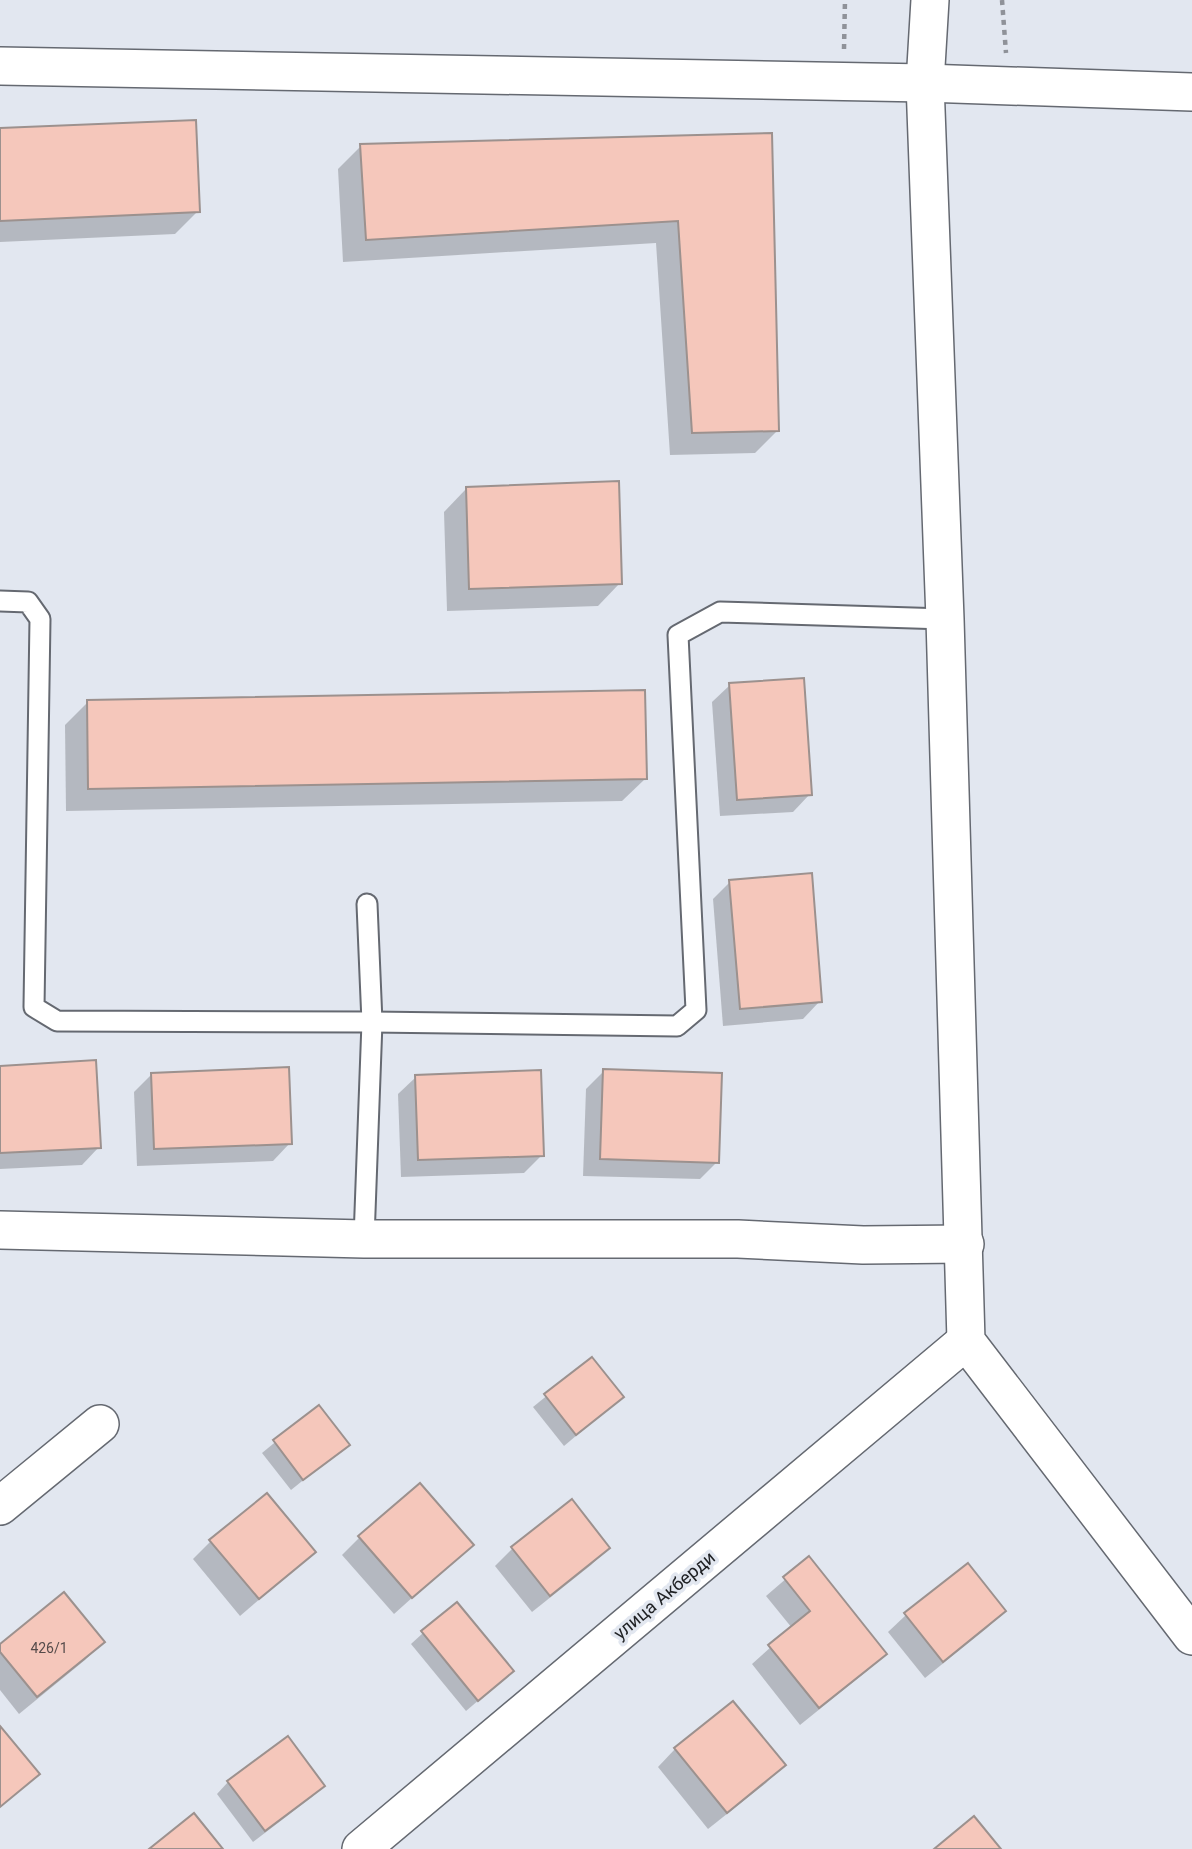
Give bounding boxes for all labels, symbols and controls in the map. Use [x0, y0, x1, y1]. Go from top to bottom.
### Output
street label: улица Акберди [609, 1546, 719, 1644]
house number: 426/1 [30, 1640, 68, 1656]

